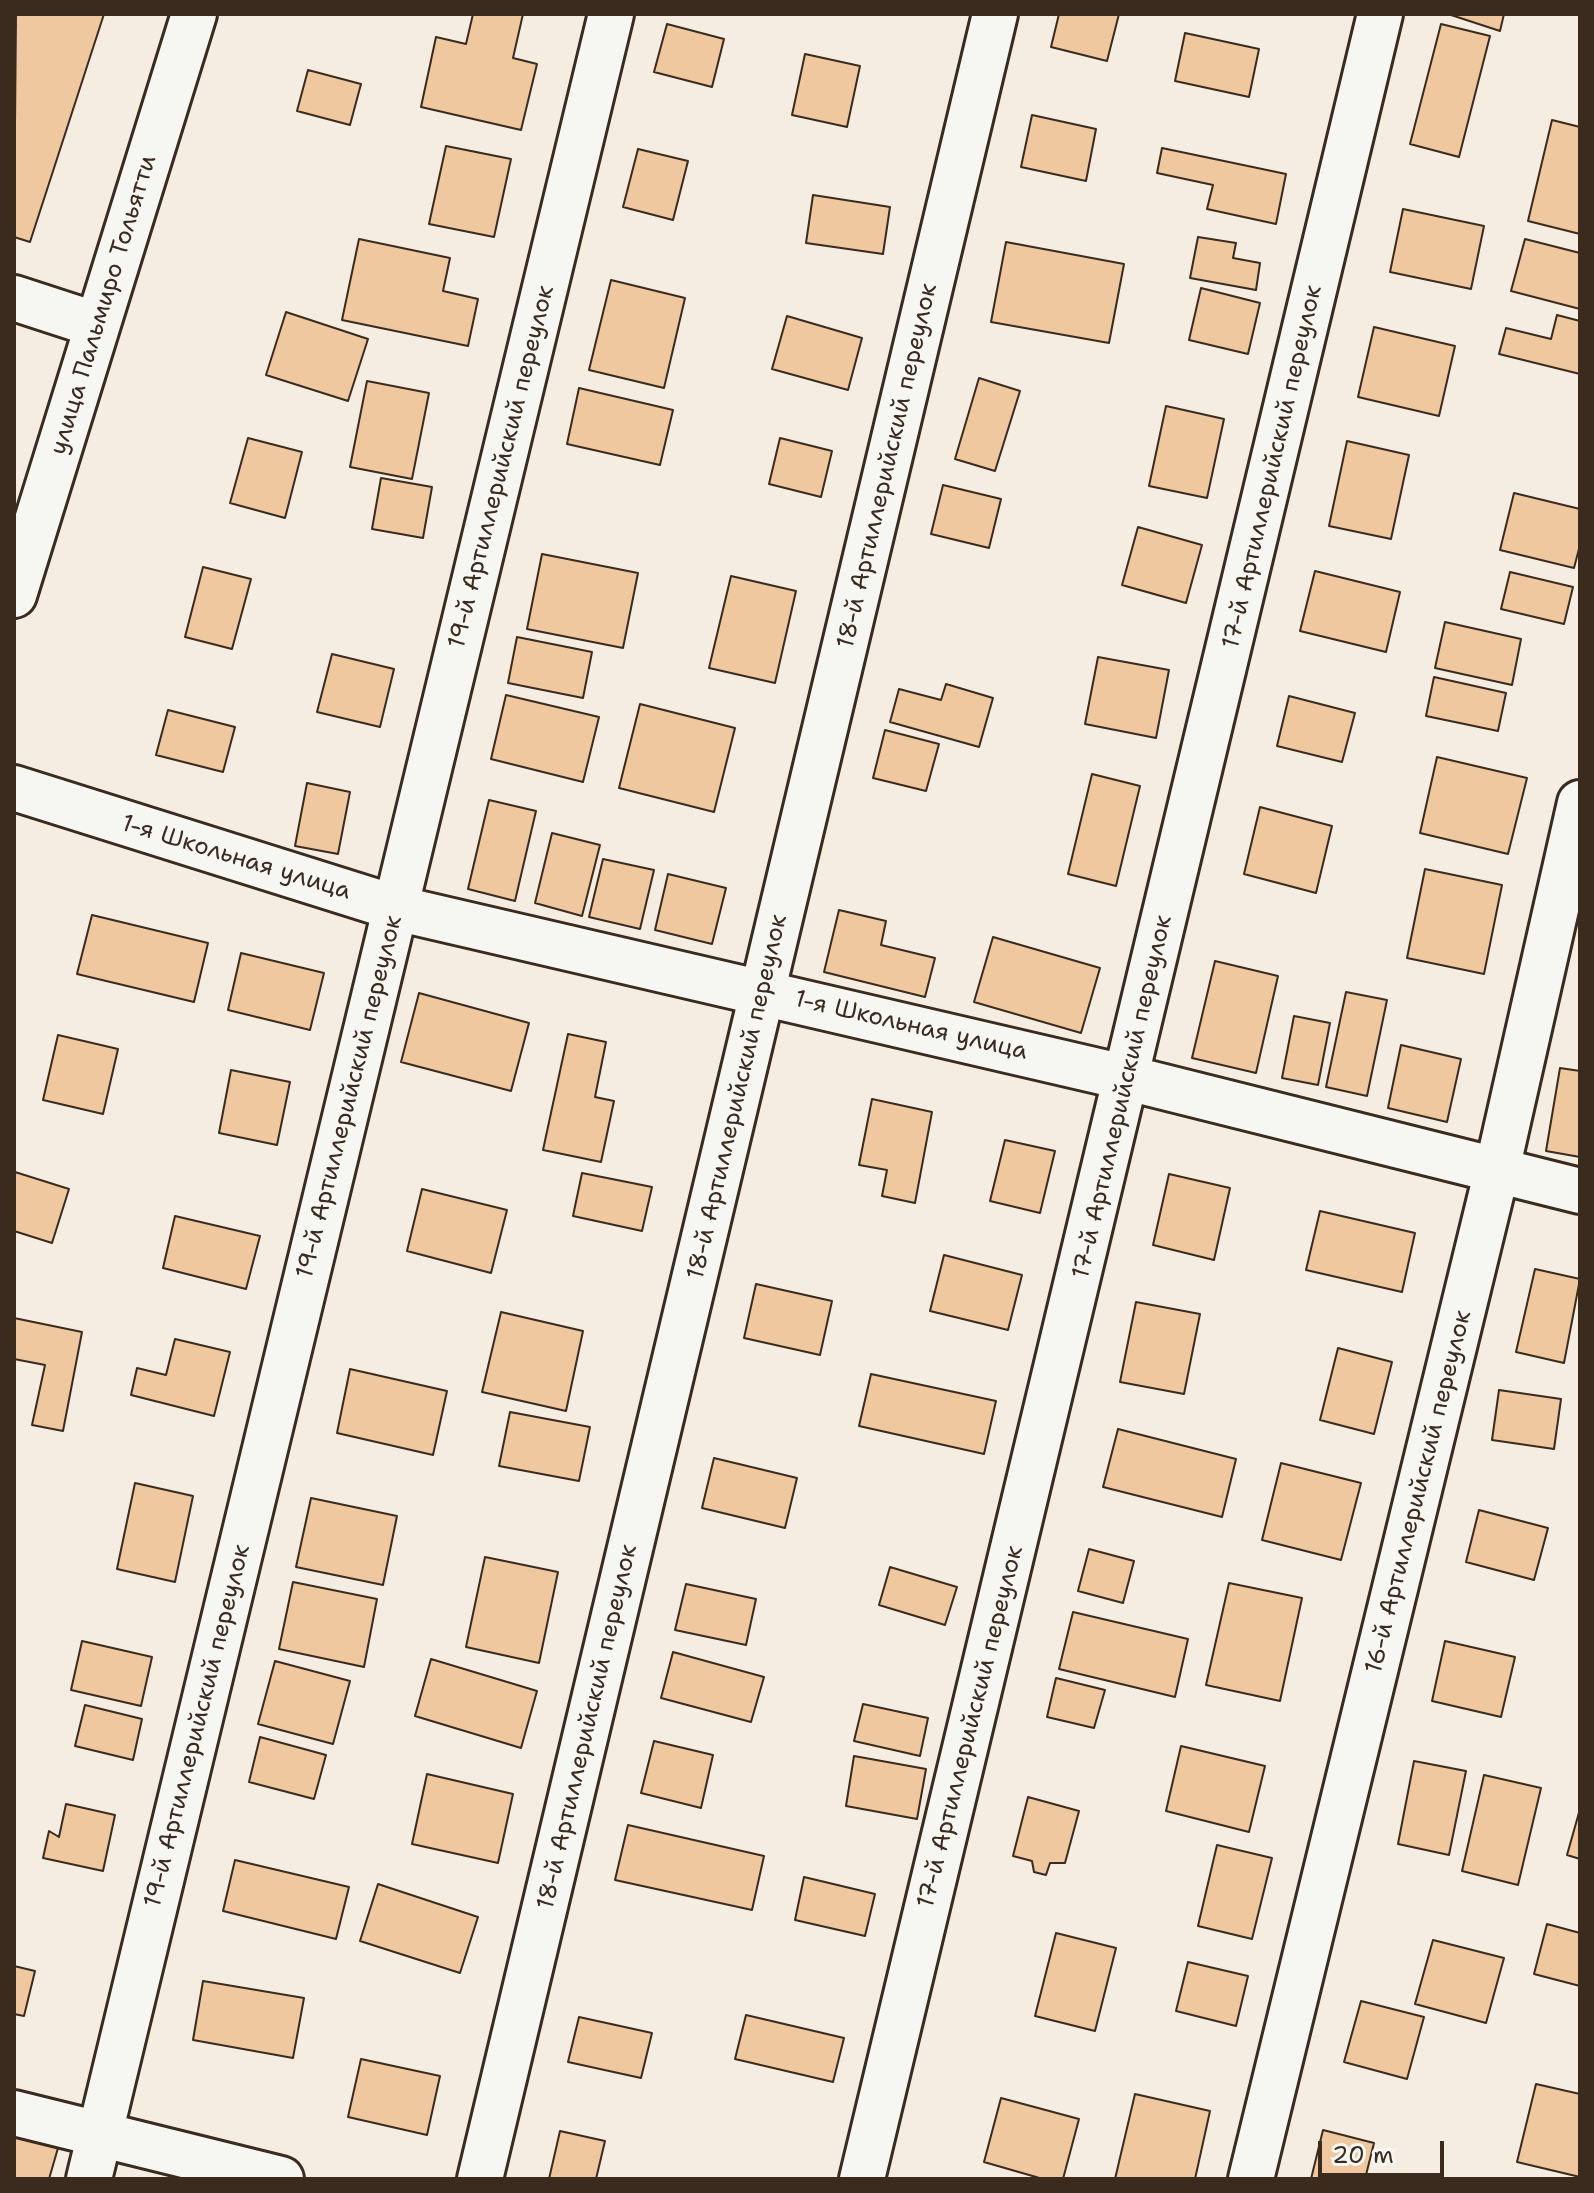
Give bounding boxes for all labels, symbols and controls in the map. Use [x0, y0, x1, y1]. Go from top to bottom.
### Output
street label: улица Пальмиро Тольятти [45, 152, 163, 458]
street label: 18-й Артиллерийский переулок [832, 281, 944, 651]
street label: 17-й Артиллерийский переулок [1217, 282, 1329, 652]
street label: 19-й Артиллерийский переулок [443, 283, 561, 651]
street label: 1-я Школьная улица [118, 809, 354, 907]
street label: 18-й Артиллерийский переулок [682, 912, 794, 1282]
street label: 17-й Артиллерийский переулок [1067, 912, 1179, 1282]
street label: 19-й Артиллерийский переулок [291, 913, 409, 1281]
street label: 1-я Школьная улица [792, 985, 1030, 1067]
street label: 16-й Артиллерийский переулок [1360, 1307, 1478, 1677]
street label: 19-й Артиллерийский переулок [139, 1542, 257, 1910]
street label: 18-й Артиллерийский переулок [532, 1542, 644, 1912]
street label: 17-й Артиллерийский переулок [912, 1543, 1030, 1911]
scale bar [1322, 2125, 1448, 2175]
text: 20 m [1332, 2139, 1394, 2171]

